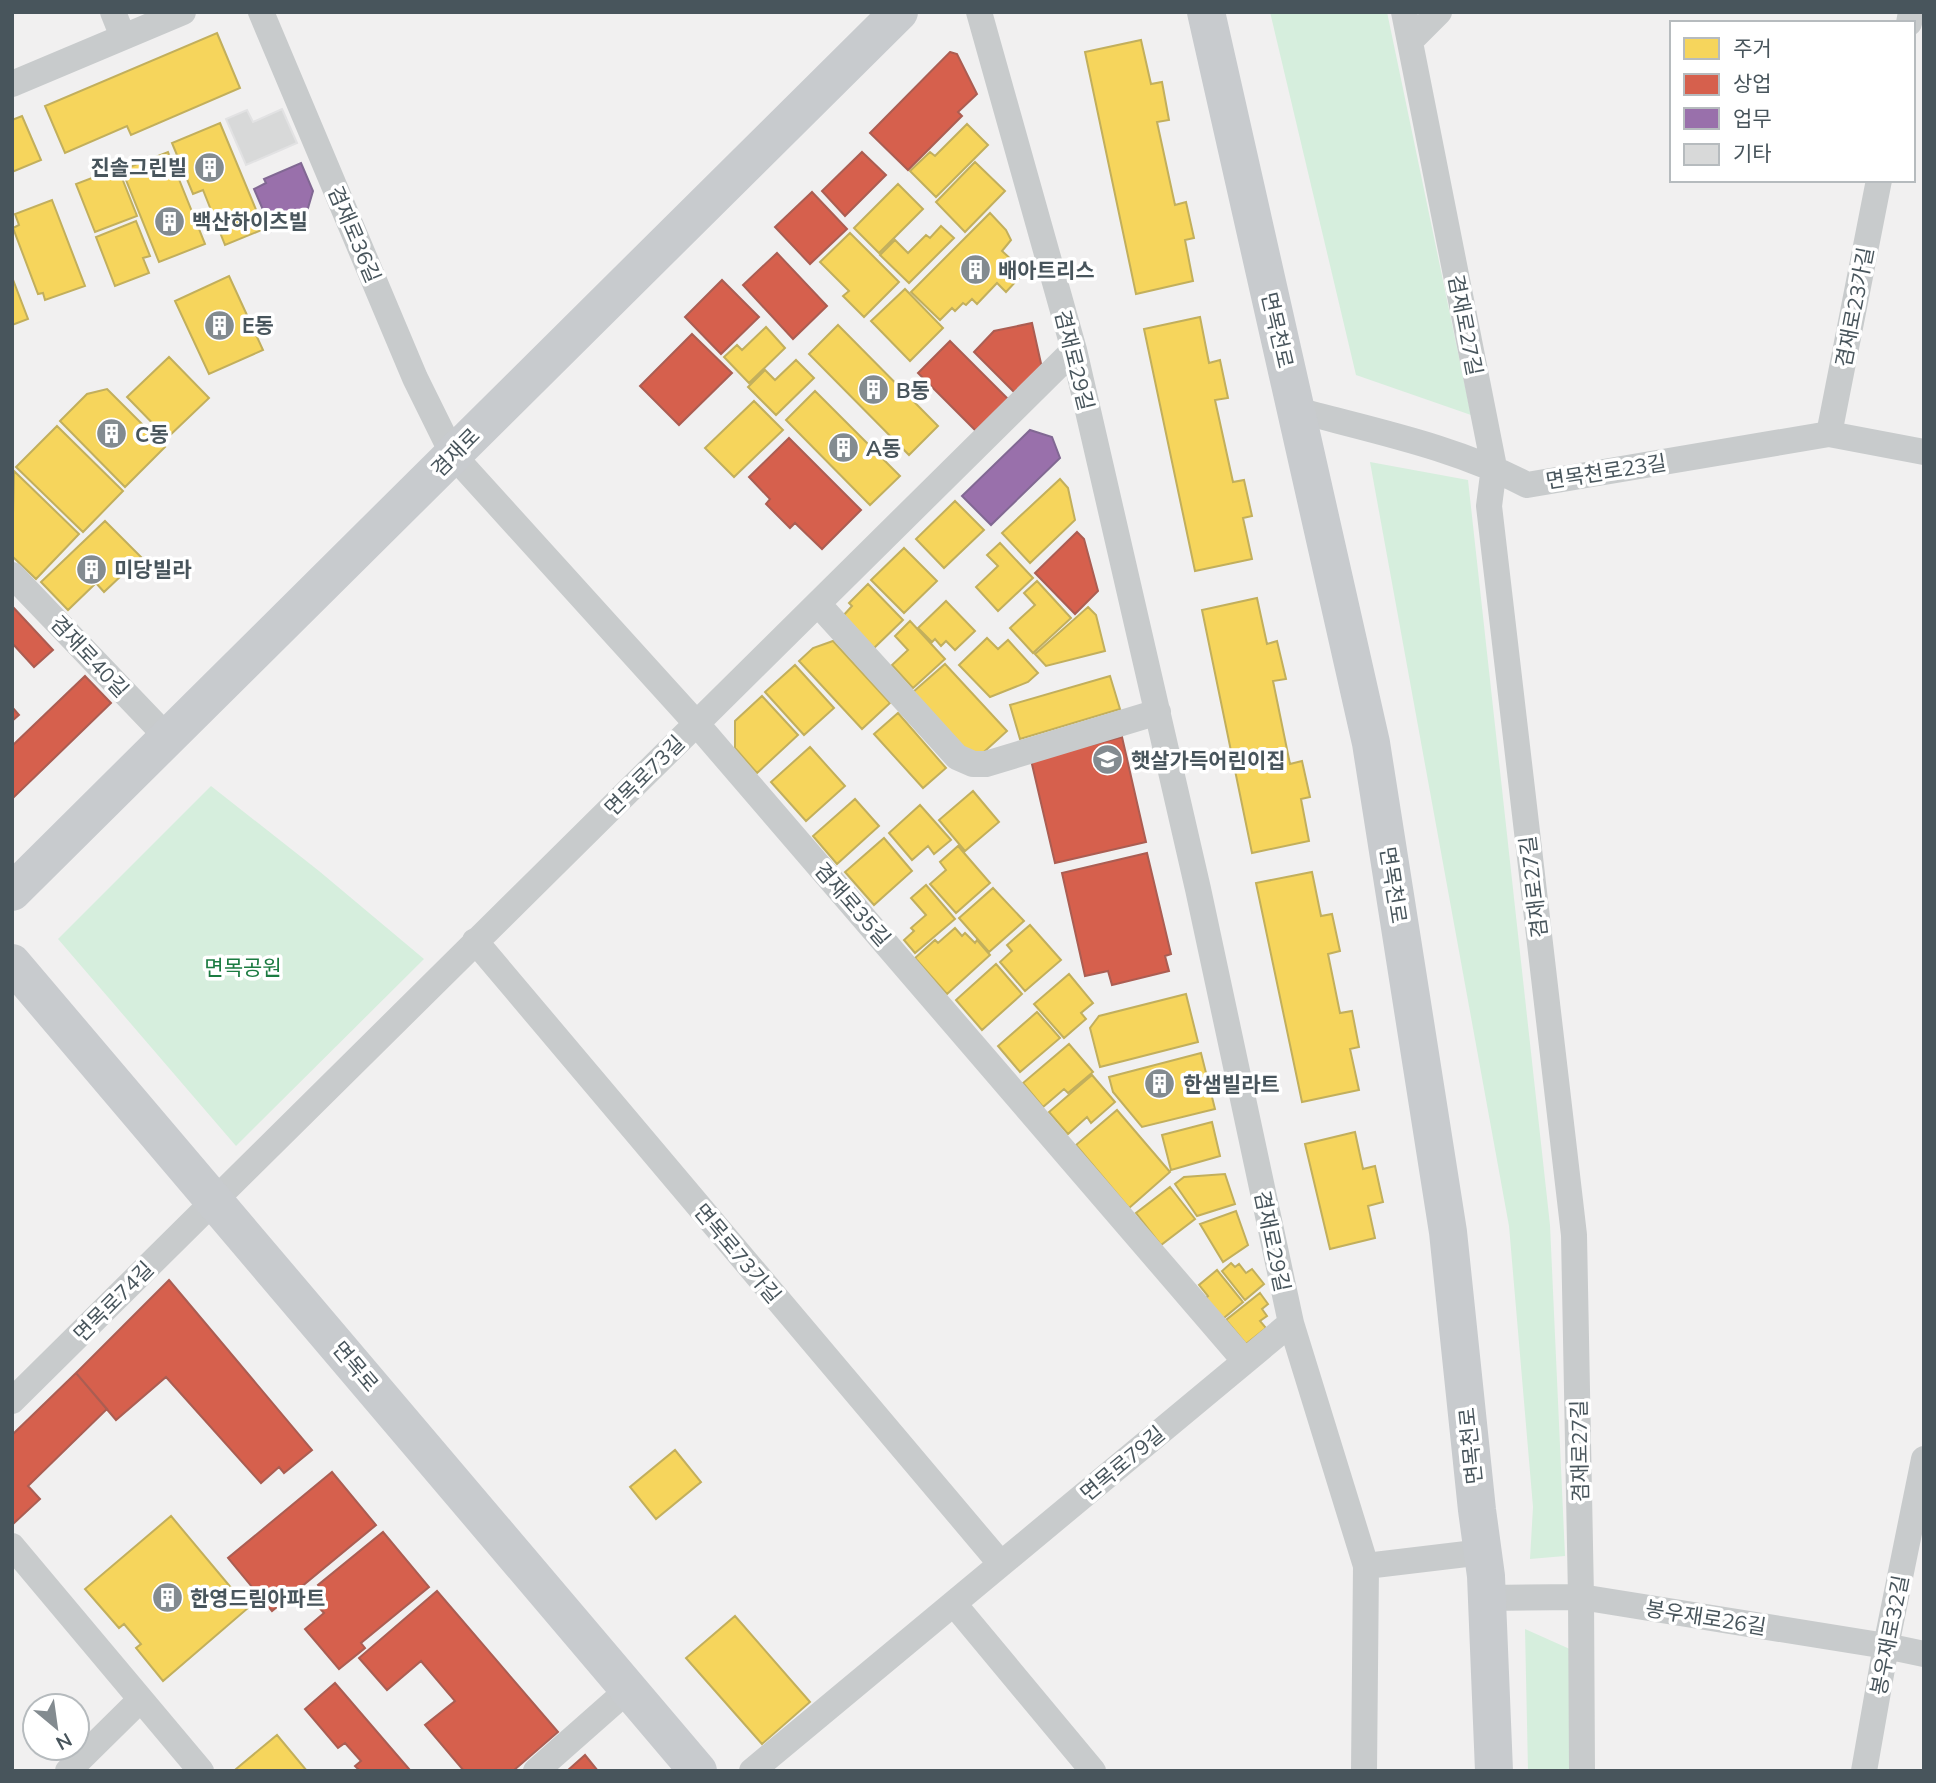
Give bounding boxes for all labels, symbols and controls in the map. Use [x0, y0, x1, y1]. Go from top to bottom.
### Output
legend [1670, 21, 1915, 182]
text: 주거 [1733, 35, 1772, 61]
text: 상업 [1733, 70, 1772, 96]
text: 업무 [1733, 105, 1772, 131]
text: 기타 [1733, 140, 1772, 166]
building icon: 진솔그린빌 [193, 150, 227, 184]
place label: 진솔그린빌 [90, 154, 187, 180]
street label: 겸재로36길 [323, 182, 387, 286]
building icon: 백산하이츠빌 [152, 204, 186, 238]
place label: 백산하이츠빌 [192, 208, 308, 234]
street label: 겸재로23가길 [1830, 245, 1878, 369]
building icon: 배아트리스 [958, 253, 992, 287]
place label: 배아트리스 [998, 257, 1095, 283]
street label: 겸재로27길 [1443, 272, 1489, 378]
street label: 면목천로 [1257, 289, 1299, 371]
street label: 겸재로29길 [1050, 307, 1100, 413]
building icon: E동 [202, 308, 236, 342]
place label: E동 [242, 312, 274, 338]
building icon: B동 [856, 373, 890, 407]
place label: B동 [896, 377, 930, 403]
building icon: C동 [95, 417, 129, 451]
place label: C동 [135, 421, 169, 447]
street label: 겸재로 [425, 422, 485, 482]
building icon: A동 [826, 431, 860, 465]
place label: A동 [866, 435, 901, 461]
street label: 면목천로23길 [1544, 449, 1668, 493]
building icon: 미당빌라 [74, 552, 108, 586]
place label: 미당빌라 [114, 556, 192, 582]
street label: 겸재로40길 [46, 610, 134, 702]
street label: 면목로73길 [599, 730, 689, 820]
school or university icon: 햇살가득어린이집 [1091, 743, 1125, 777]
place label: 햇살가득어린이집 [1131, 747, 1286, 773]
street label: 겸재로27길 [1514, 835, 1552, 939]
street label: 면목천로 [1375, 845, 1413, 925]
street label: 겸재로35길 [810, 857, 896, 951]
park label: 면목공원 [204, 954, 282, 980]
building icon: 한샘빌라트 [1143, 1067, 1177, 1101]
place label: 한샘빌라트 [1183, 1071, 1280, 1097]
street label: 겸재로29길 [1250, 1188, 1296, 1294]
street label: 면목로73가길 [689, 1198, 787, 1308]
street label: 면목로74길 [68, 1256, 158, 1346]
street label: 면목로 [327, 1335, 385, 1397]
street label: 겸재로27길 [1565, 1400, 1593, 1502]
street label: 면목천로 [1453, 1406, 1487, 1486]
street label: 면목로79길 [1074, 1420, 1170, 1506]
street label: 봉우재로32길 [1865, 1573, 1913, 1697]
building icon: 한영드림아파트 [150, 1581, 184, 1615]
place label: 한영드림아파트 [190, 1585, 325, 1611]
street label: 봉우재로26길 [1644, 1595, 1768, 1639]
north arrow [21, 1692, 91, 1762]
text: N [52, 1728, 76, 1756]

